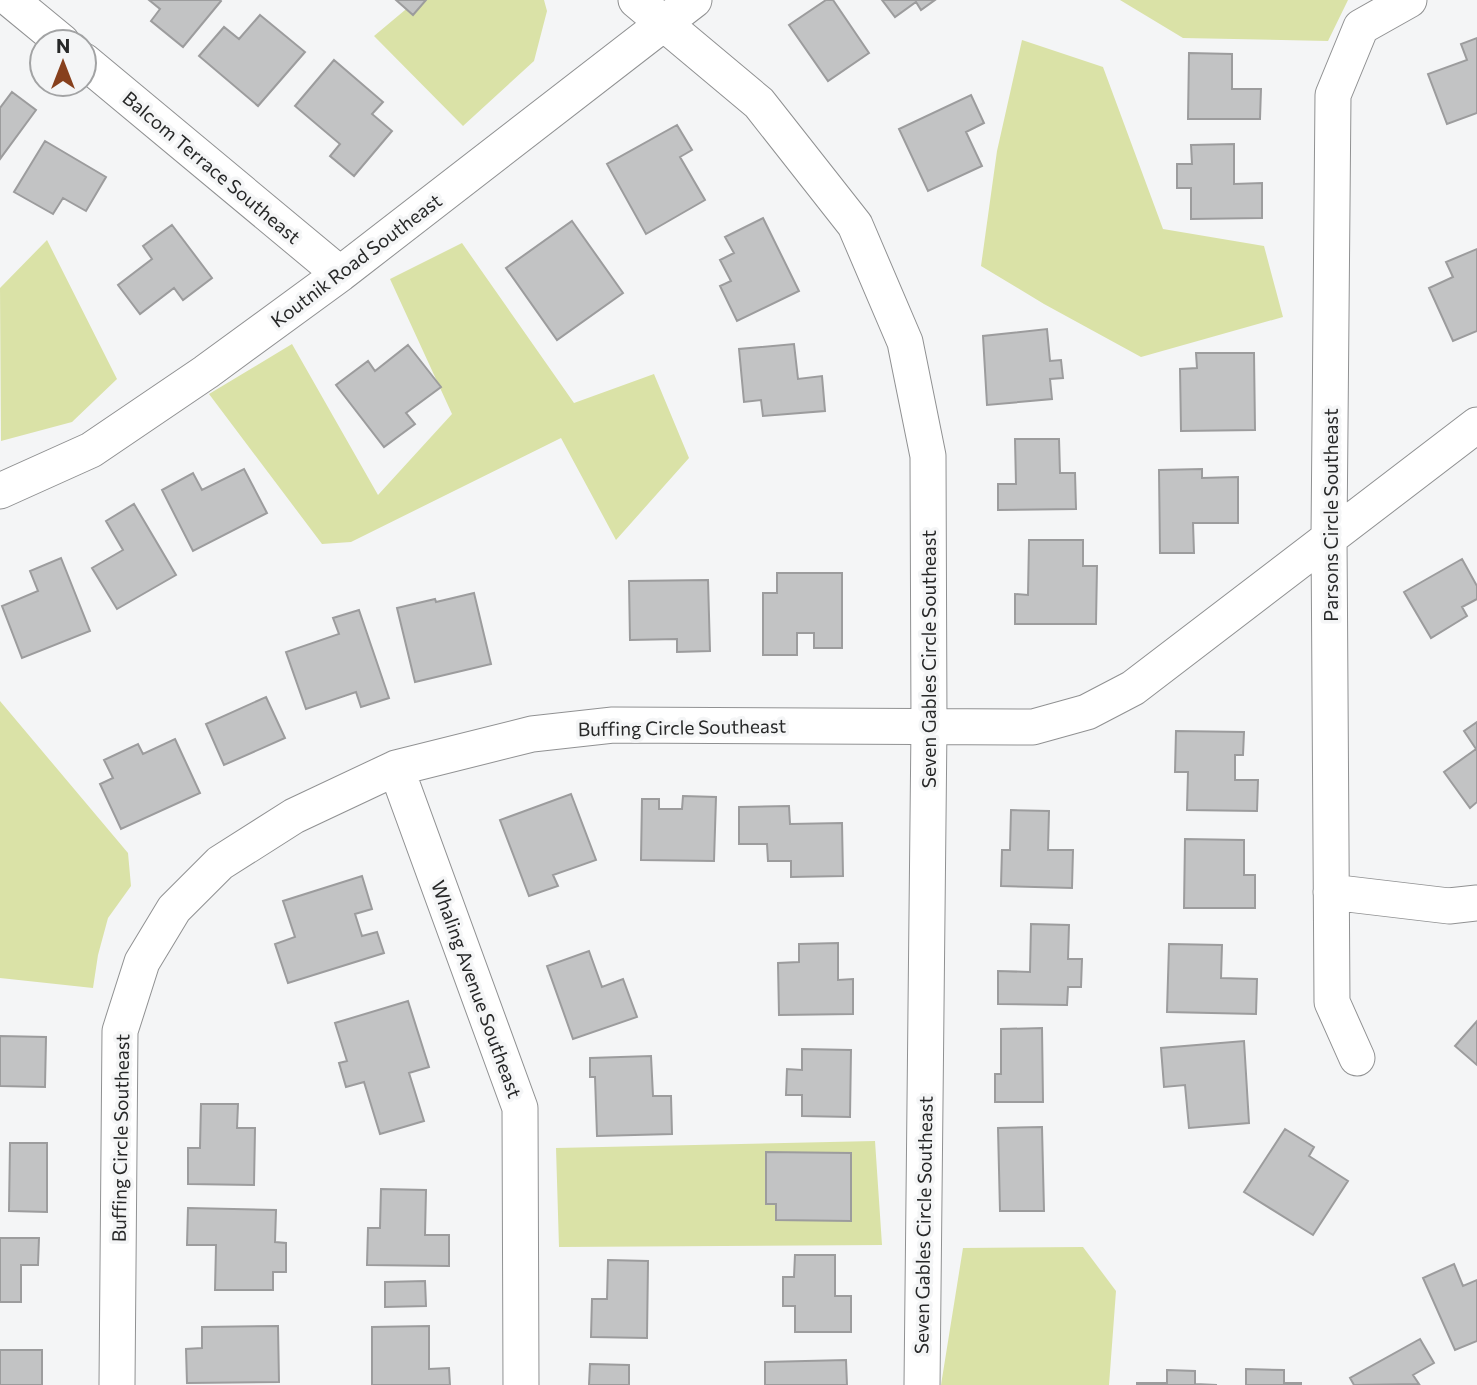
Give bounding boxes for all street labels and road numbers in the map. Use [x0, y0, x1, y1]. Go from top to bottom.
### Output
street label: Balcom Terrace Southeast [118, 86, 306, 248]
street label: Koutnik Road Southeast [266, 188, 446, 332]
street label: Parsons Circle Southeast [1319, 408, 1342, 622]
street label: Seven Gables Circle Southeast [917, 530, 940, 788]
street label: Buffing Circle Southeast [578, 714, 787, 740]
street label: Whaling Avenue Southeast [427, 877, 527, 1101]
street label: Buffing Circle Southeast [107, 1033, 133, 1242]
street label: Seven Gables Circle Southeast [909, 1095, 937, 1354]

